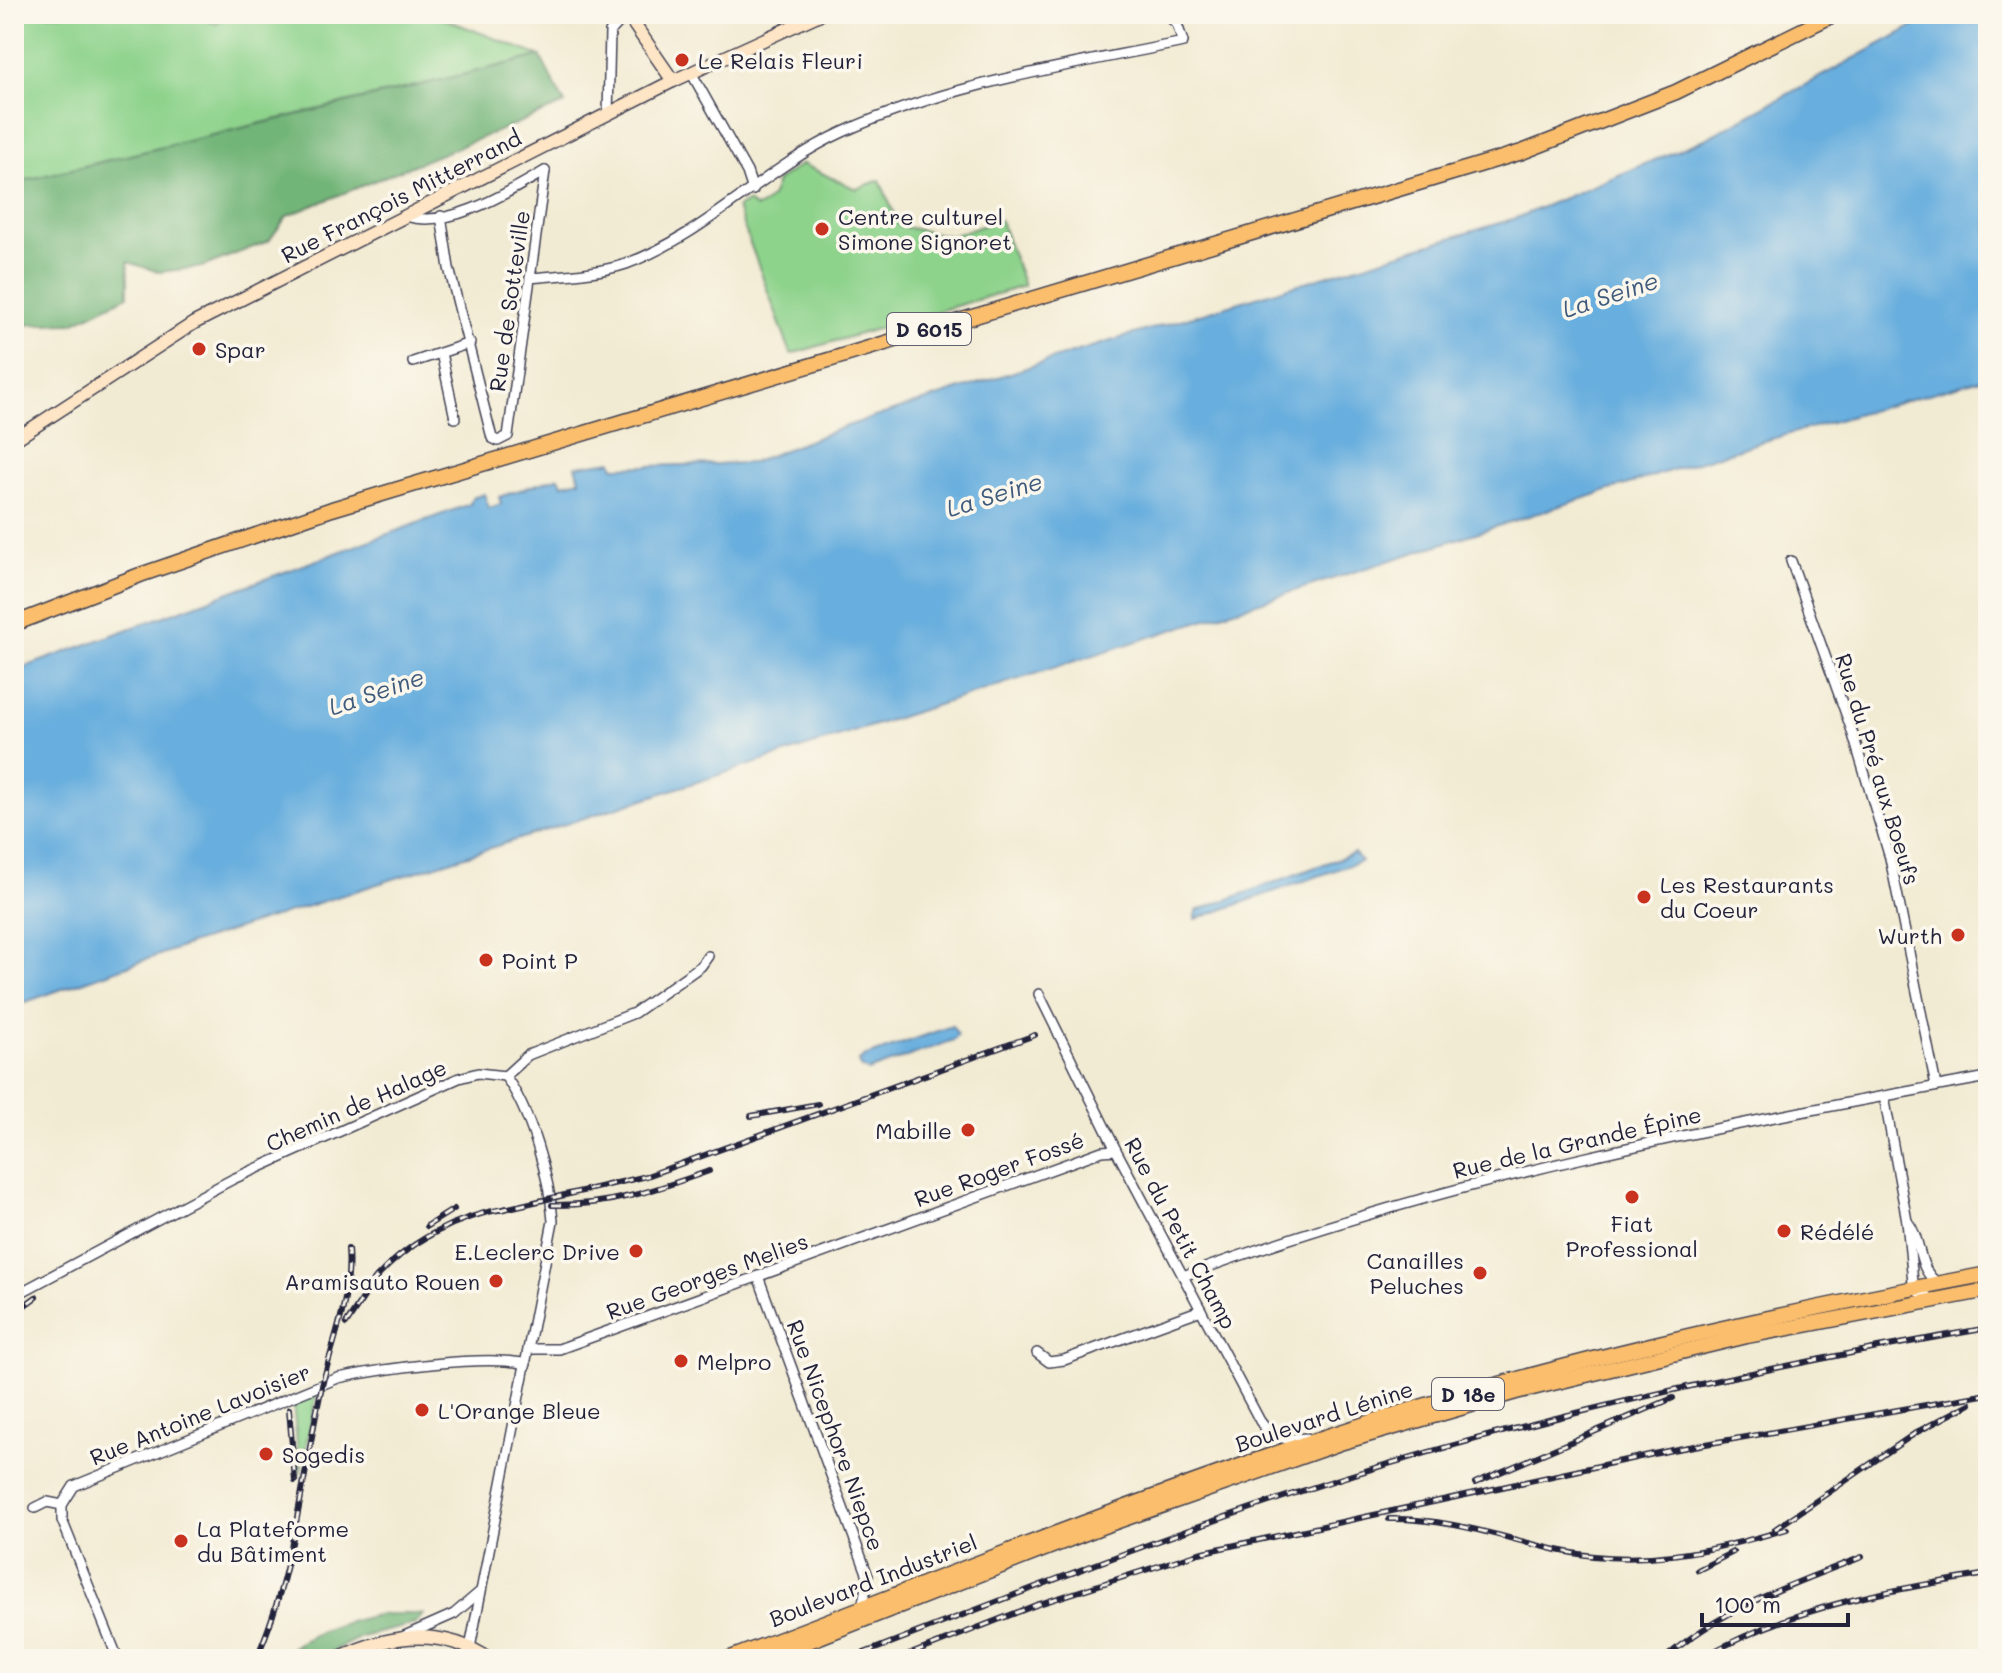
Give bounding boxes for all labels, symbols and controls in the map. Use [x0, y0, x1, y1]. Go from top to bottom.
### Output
place label: Le Relais Fleuri [698, 46, 863, 75]
marker: Le Relais Fleuri [673, 51, 691, 69]
street label: Rue François Mitterrand [276, 123, 526, 269]
place label: Centre culturel Simone Signoret [838, 202, 1012, 256]
street label: Rue de Sotteville [482, 208, 536, 394]
marker: Centre culturel Simone Signoret [813, 220, 831, 238]
water label: La Seine [1558, 264, 1662, 324]
road number: D 6015 [887, 313, 971, 345]
place label: Spar [215, 335, 266, 364]
marker: Spar [190, 340, 208, 358]
water label: La Seine [942, 465, 1046, 523]
street label: Rue du Pré aux Boeufs [1829, 650, 1927, 888]
water label: La Seine [324, 660, 428, 722]
place label: Les Restaurants du Coeur [1660, 870, 1834, 924]
marker: Les Restaurants du Coeur [1635, 888, 1653, 906]
place label: Wurth [1878, 921, 1942, 950]
marker: Wurth [1949, 926, 1967, 944]
place label: Point P [502, 946, 578, 975]
marker: Point P [477, 951, 495, 969]
street label: Chemin de Halage [261, 1052, 451, 1158]
street label: Rue de la Grande Épine [1450, 1099, 1704, 1185]
place label: Mabille [875, 1116, 952, 1145]
marker: Mabille [959, 1121, 977, 1139]
street label: Rue Roger Fossé [910, 1125, 1088, 1213]
street label: Rue du Petit Champ [1118, 1132, 1244, 1334]
marker: Fiat Professional [1623, 1188, 1641, 1206]
place label: Fiat Professional [1566, 1209, 1698, 1263]
place label: Rédélé [1800, 1217, 1874, 1246]
marker: Rédélé [1775, 1222, 1793, 1240]
street label: Rue Georges Melies [602, 1226, 812, 1326]
place label: E.Leclerc Drive [454, 1237, 620, 1266]
marker: E.Leclerc Drive [627, 1242, 645, 1260]
place label: Canailles Peluches [1367, 1246, 1464, 1300]
marker: Canailles Peluches [1471, 1264, 1489, 1282]
place label: Aramisauto Rouen [285, 1267, 480, 1296]
marker: Aramisauto Rouen [487, 1272, 505, 1290]
street label: Rue Nicephore Niepce [781, 1316, 891, 1554]
place label: Melpro [697, 1347, 771, 1376]
marker: Melpro [672, 1352, 690, 1370]
street label: Rue Antoine Lavoisier [85, 1356, 315, 1472]
street label: Boulevard Lénine [1231, 1374, 1417, 1458]
road number: D 18e [1432, 1378, 1504, 1410]
place label: L'Orange Bleue [438, 1396, 601, 1425]
marker: L'Orange Bleue [413, 1401, 431, 1419]
place label: Sogedis [282, 1440, 365, 1469]
marker: Sogedis [257, 1445, 275, 1463]
place label: La Plateforme du Bâtiment [197, 1514, 349, 1568]
street label: Boulevard Industriel [765, 1527, 981, 1633]
marker: La Plateforme du Bâtiment [172, 1532, 190, 1550]
scale bar [1702, 1577, 1848, 1627]
text: 100 m [1714, 1588, 1781, 1619]

